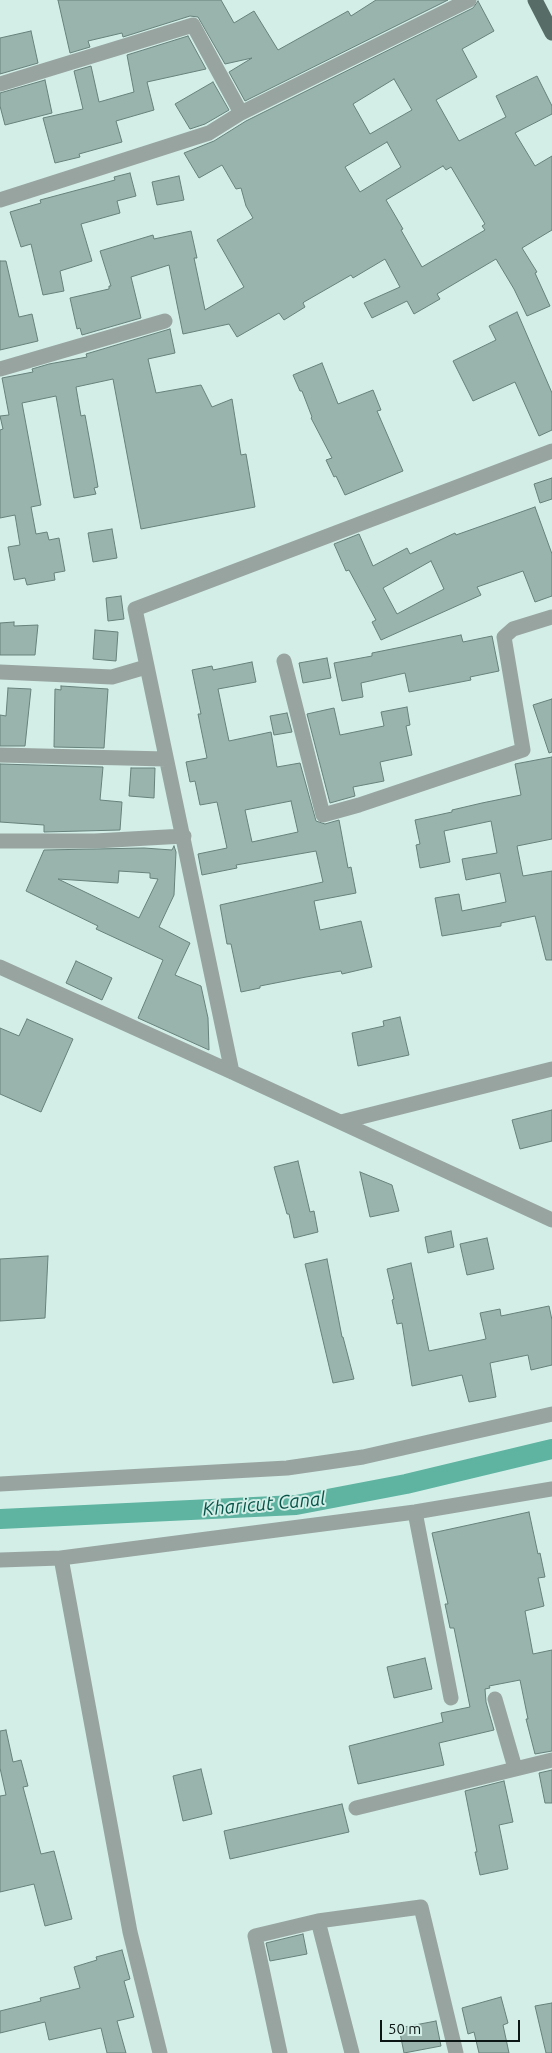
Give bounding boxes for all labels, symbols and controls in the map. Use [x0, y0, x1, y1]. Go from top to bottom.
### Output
water label: Kharicut Canal [202, 1487, 326, 1521]
scale bar [382, 2010, 522, 2042]
text: 50 m [388, 2020, 421, 2037]

